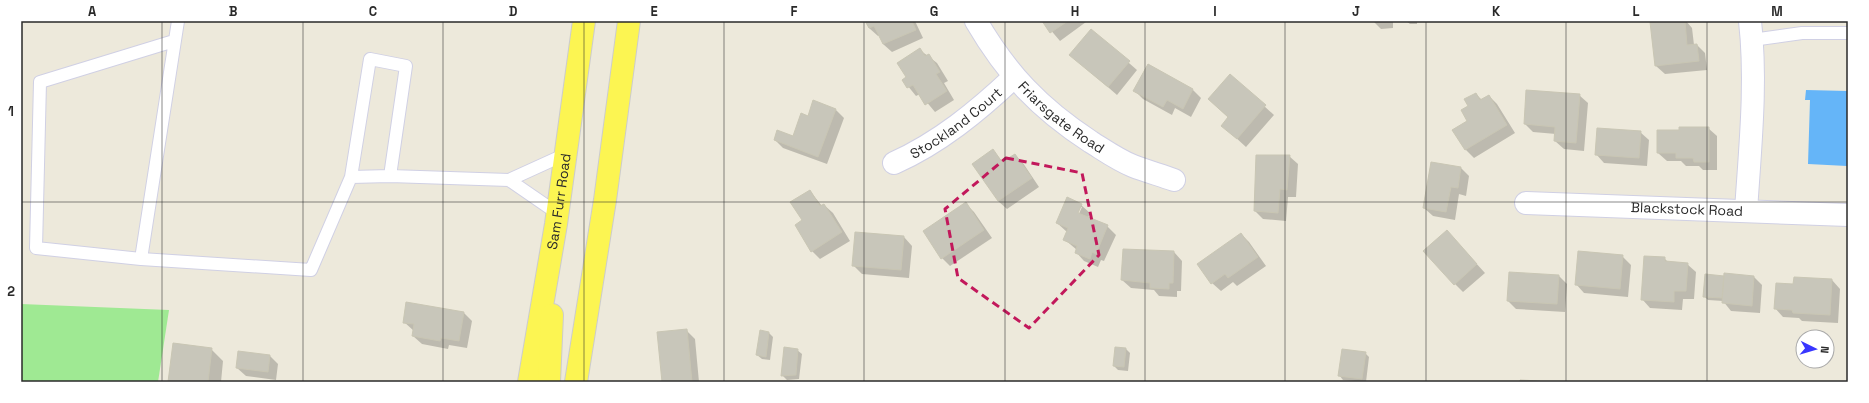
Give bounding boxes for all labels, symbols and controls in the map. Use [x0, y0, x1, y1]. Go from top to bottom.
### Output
text: A [88, 3, 97, 20]
text: B [229, 3, 238, 20]
text: C [369, 3, 377, 20]
text: D [509, 3, 518, 20]
text: E [650, 3, 658, 20]
text: F [791, 3, 798, 20]
text: G [930, 3, 938, 20]
text: H [1071, 3, 1079, 20]
text: I [1213, 3, 1217, 20]
text: J [1352, 3, 1360, 20]
text: K [1492, 3, 1501, 20]
text: L [1632, 3, 1640, 20]
text: M [1771, 3, 1783, 20]
street label: Friarsgate Road [1014, 77, 1108, 157]
street label: Stockland Court [907, 83, 1006, 163]
text: 1 [8, 103, 14, 120]
street label: Sam Furr Road [543, 152, 575, 251]
street label: Blackstock Road [1630, 198, 1743, 220]
text: 2 [7, 283, 15, 300]
north arrow [1795, 329, 1835, 369]
text: N [1818, 346, 1832, 354]

